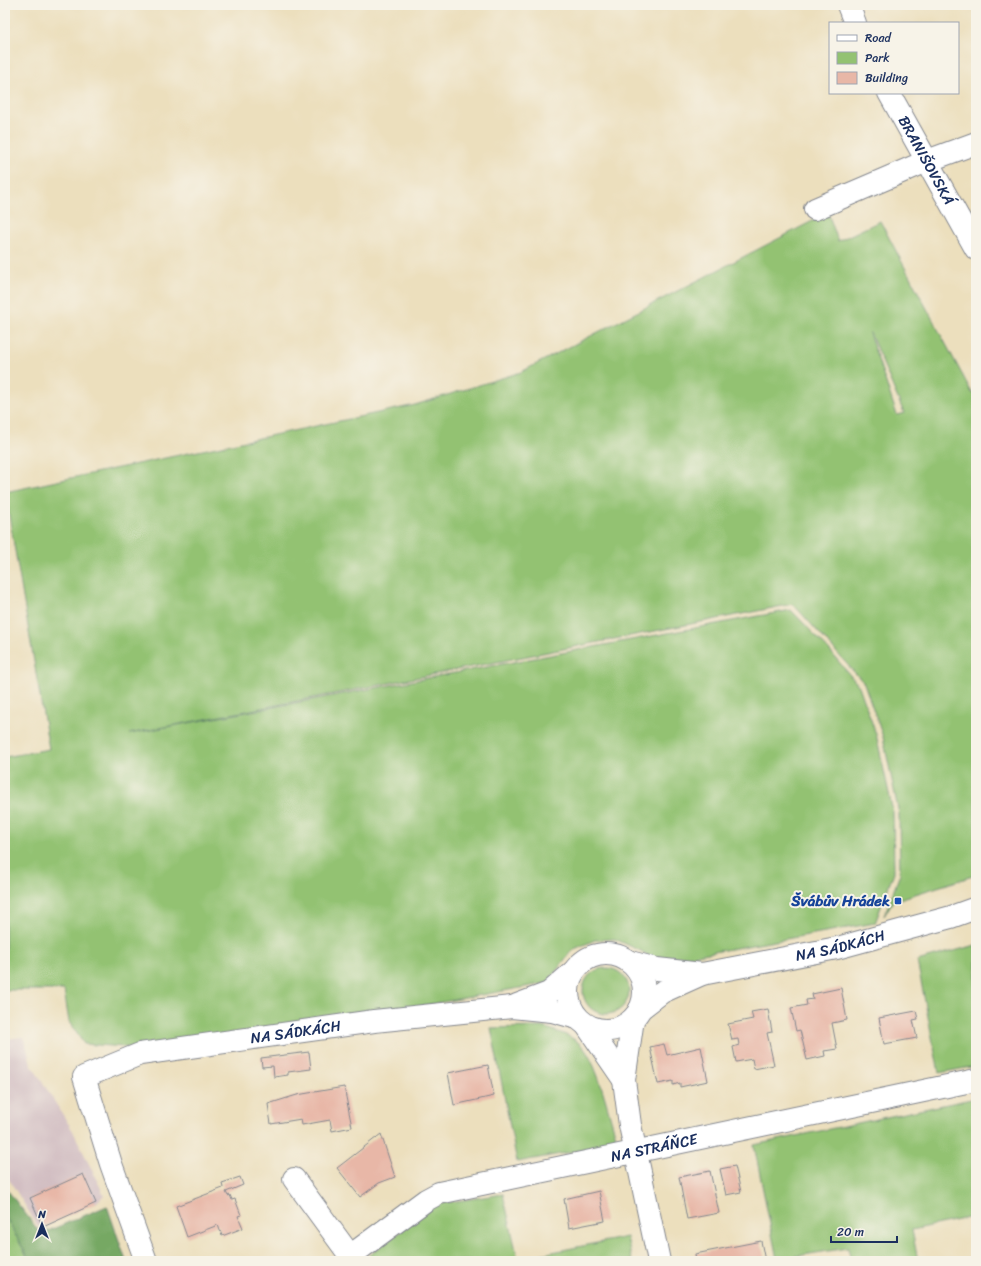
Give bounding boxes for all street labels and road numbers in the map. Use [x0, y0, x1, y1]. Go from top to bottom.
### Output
street label: BRANIŠOVSKÁ [891, 111, 963, 212]
street label: NA SÁDKÁCH [793, 922, 889, 969]
street label: NA SÁDKÁCH [249, 1013, 343, 1051]
street label: NA STRÁŇCE [608, 1126, 702, 1170]

